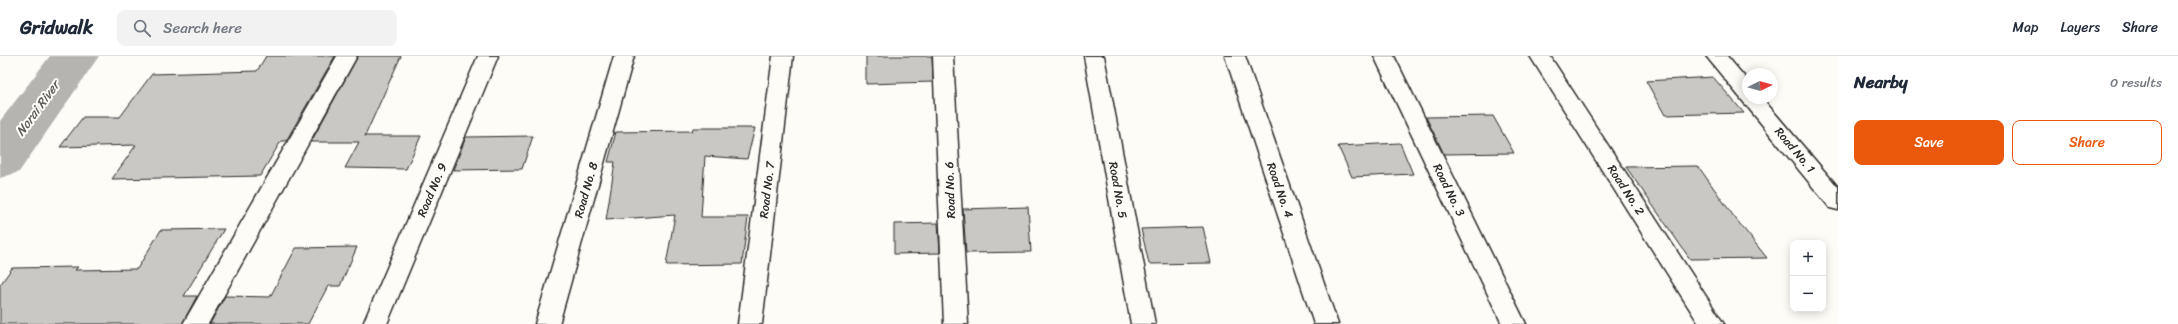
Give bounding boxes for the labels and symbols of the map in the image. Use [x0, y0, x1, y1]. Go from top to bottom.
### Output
north arrow [1742, 68, 1778, 104]
water label: Norai River [9, 74, 67, 141]
street label: Road No. 1 [1769, 122, 1821, 178]
street label: Road No. 9 [411, 159, 453, 221]
street label: Road No. 8 [568, 159, 604, 221]
street label: Road No. 7 [753, 159, 782, 220]
street label: Road No. 4 [1260, 159, 1300, 221]
street label: Road No. 5 [1102, 160, 1134, 220]
street label: Road No. 3 [1427, 160, 1471, 221]
street label: Road No. 2 [1601, 160, 1651, 220]
street label: Road No. 6 [938, 161, 962, 219]

